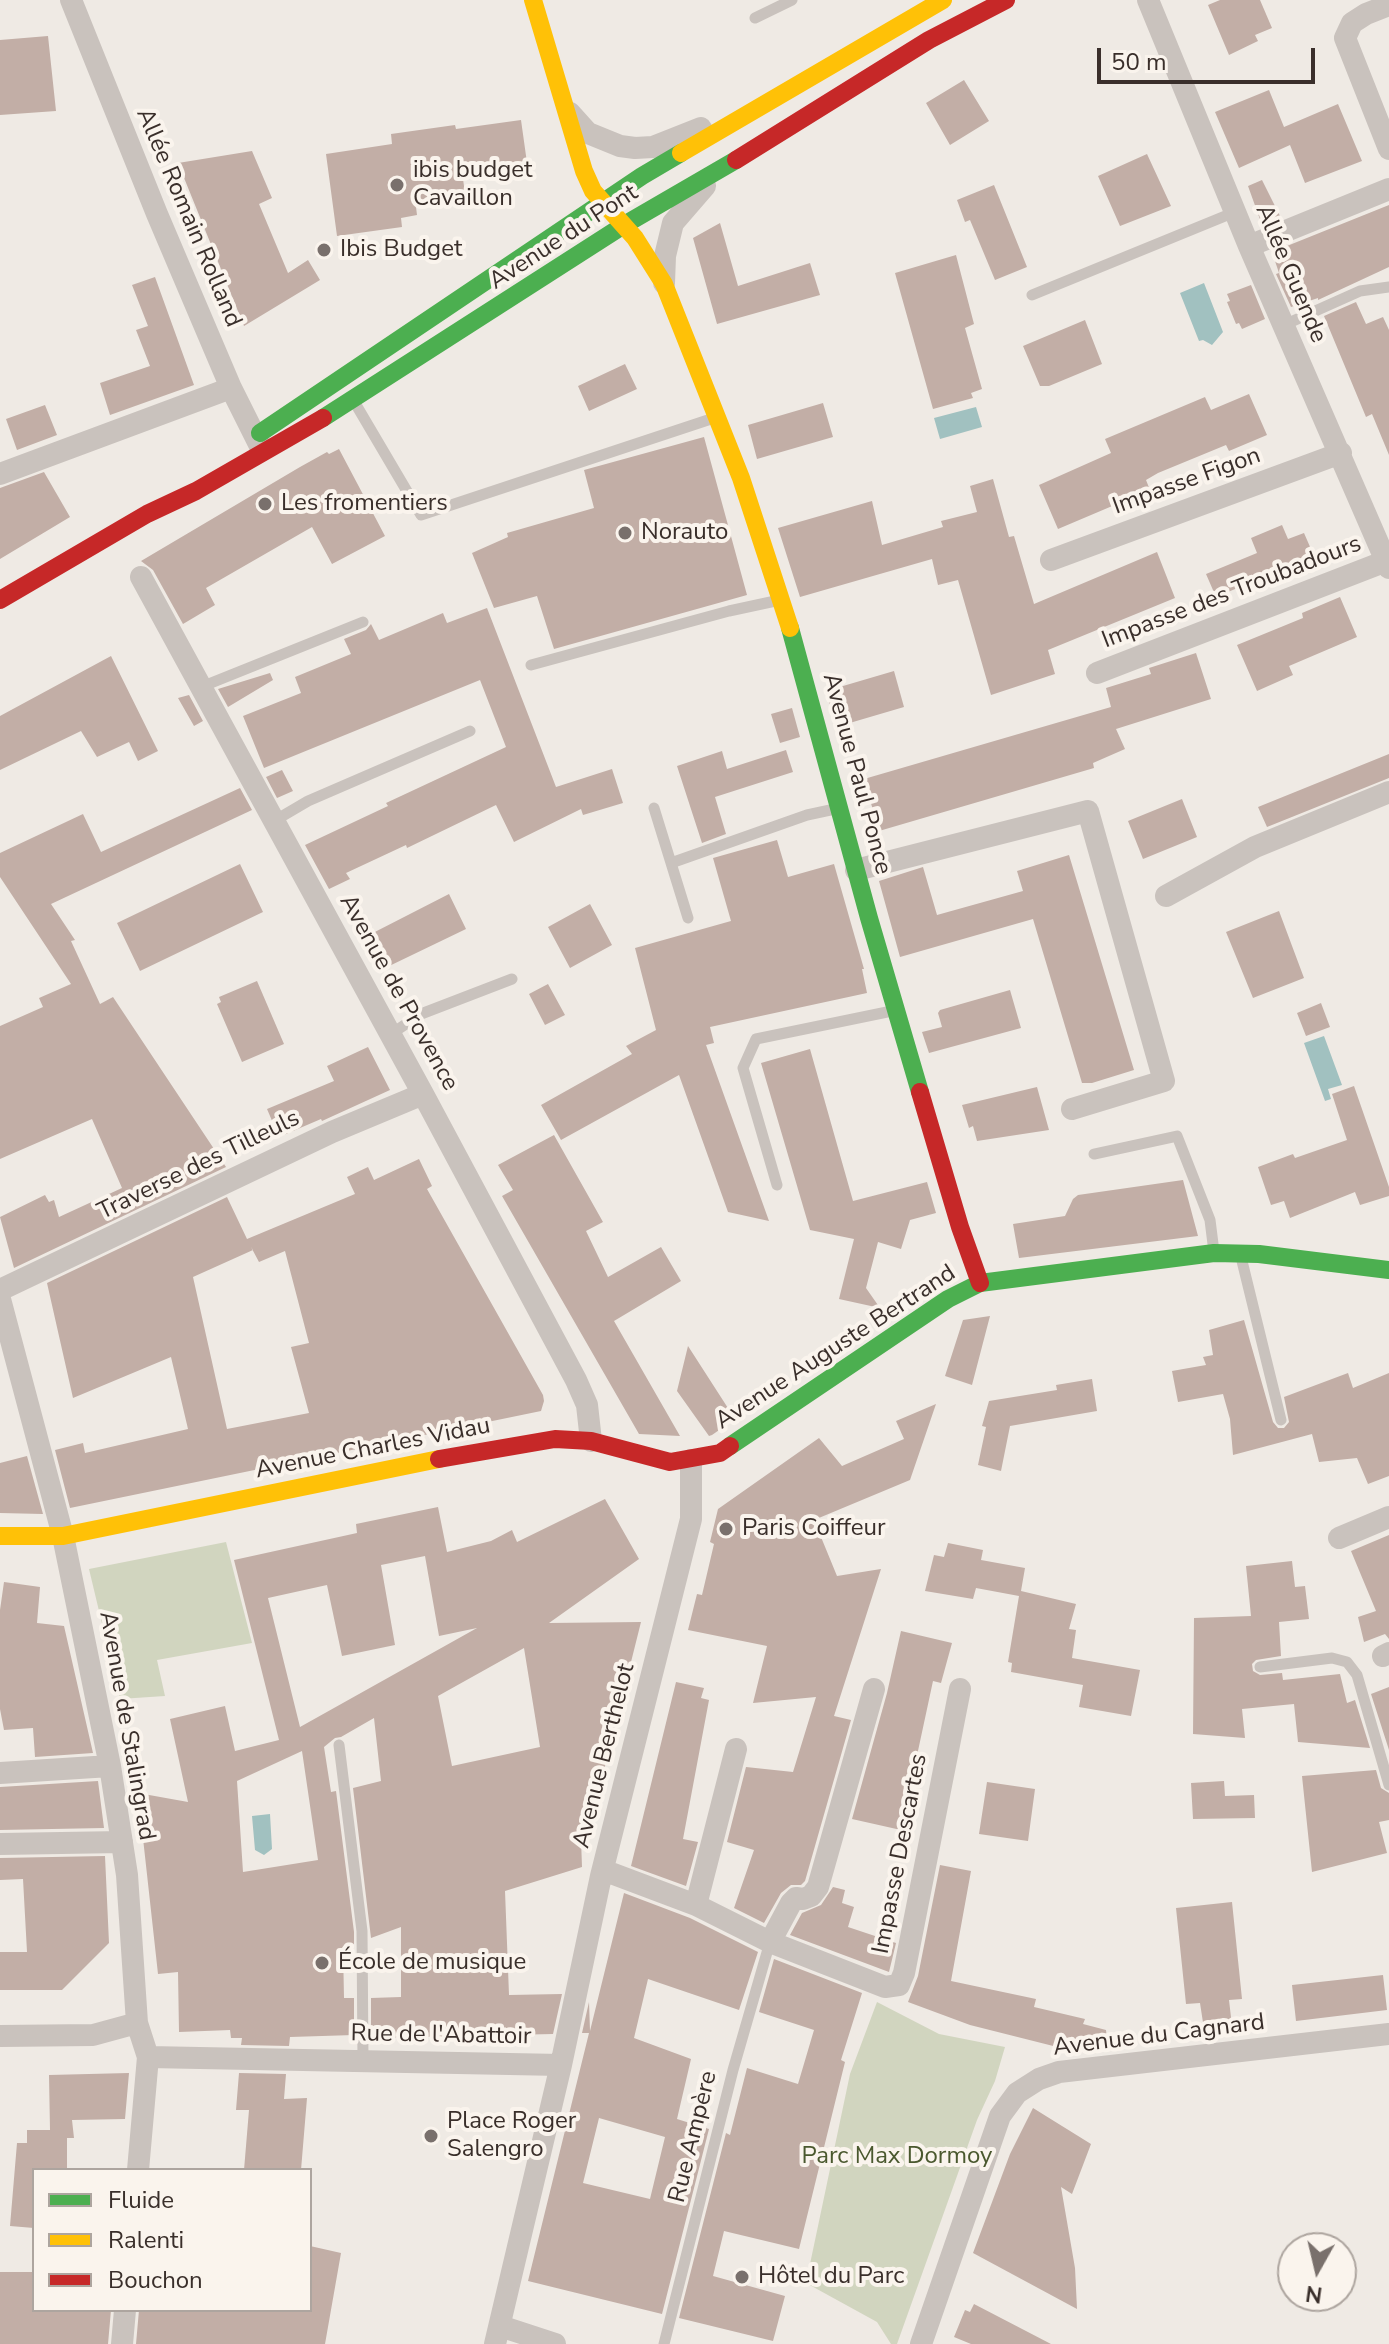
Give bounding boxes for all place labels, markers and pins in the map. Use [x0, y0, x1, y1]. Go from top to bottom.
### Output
place label: ibis budget Cavaillon [413, 157, 533, 213]
marker: ibis budget Cavaillon [388, 176, 406, 194]
place label: Ibis Budget [340, 236, 462, 264]
marker: Ibis Budget [315, 241, 333, 259]
place label: Les fromentiers [281, 490, 448, 518]
marker: Les fromentiers [256, 495, 274, 513]
place label: Norauto [641, 519, 728, 547]
marker: Norauto [616, 524, 634, 542]
place label: Paris Coiffeur [742, 1515, 886, 1543]
marker: Paris Coiffeur [717, 1520, 735, 1538]
place label: École de musique [338, 1949, 526, 1977]
marker: École de musique [313, 1954, 331, 1972]
place label: Place Roger Salengro [447, 2108, 576, 2164]
marker: Place Roger Salengro [422, 2127, 440, 2145]
place label: Hôtel du Parc [758, 2263, 904, 2291]
marker: Hôtel du Parc [733, 2268, 751, 2286]

